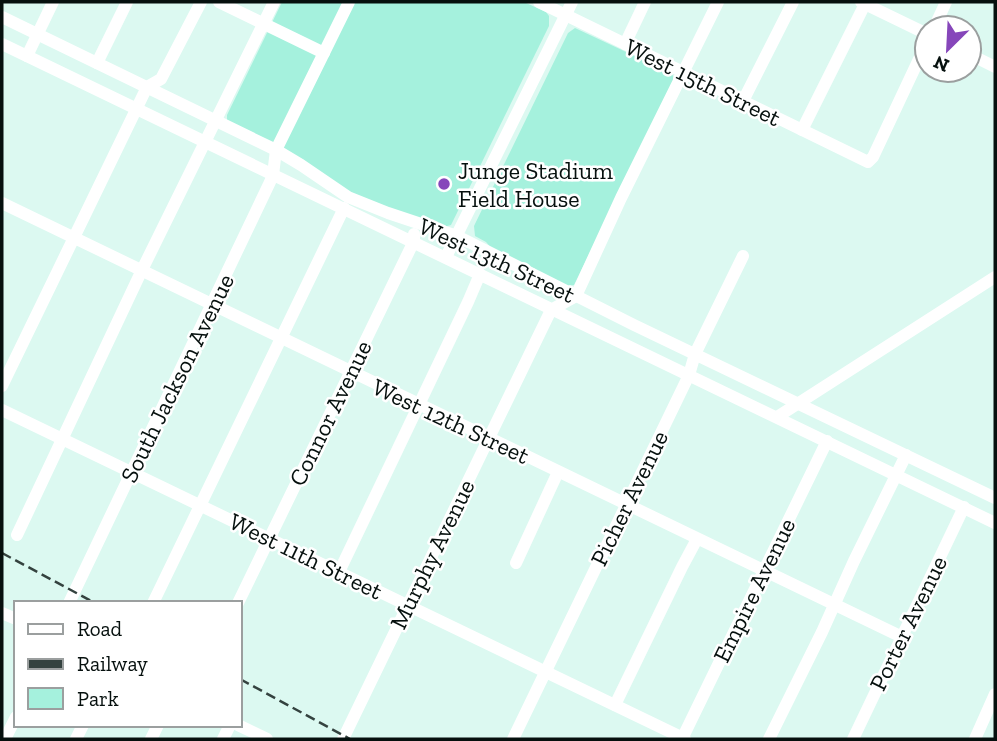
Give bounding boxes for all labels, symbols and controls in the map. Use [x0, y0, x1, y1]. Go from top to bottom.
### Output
north arrow [913, 14, 983, 84]
street label: West 15th Street [620, 32, 786, 132]
text: N [930, 51, 953, 78]
place label: Junge Stadium Field House [458, 156, 613, 213]
marker: Junge Stadium Field House [436, 176, 452, 192]
street label: West 13th Street [414, 211, 580, 309]
street label: South Jackson Avenue [114, 269, 240, 487]
street label: Connor Avenue [282, 336, 378, 490]
street label: West 12th Street [368, 372, 534, 470]
street label: Picher Avenue [584, 426, 674, 570]
street label: Murphy Avenue [383, 474, 481, 634]
street label: West 11th Street [225, 506, 387, 606]
street label: Empire Avenue [707, 513, 801, 667]
street label: Porter Avenue [863, 551, 953, 695]
legend [14, 601, 242, 727]
text: Road [77, 616, 123, 641]
text: Railway [77, 651, 148, 676]
text: Park [77, 686, 119, 711]

